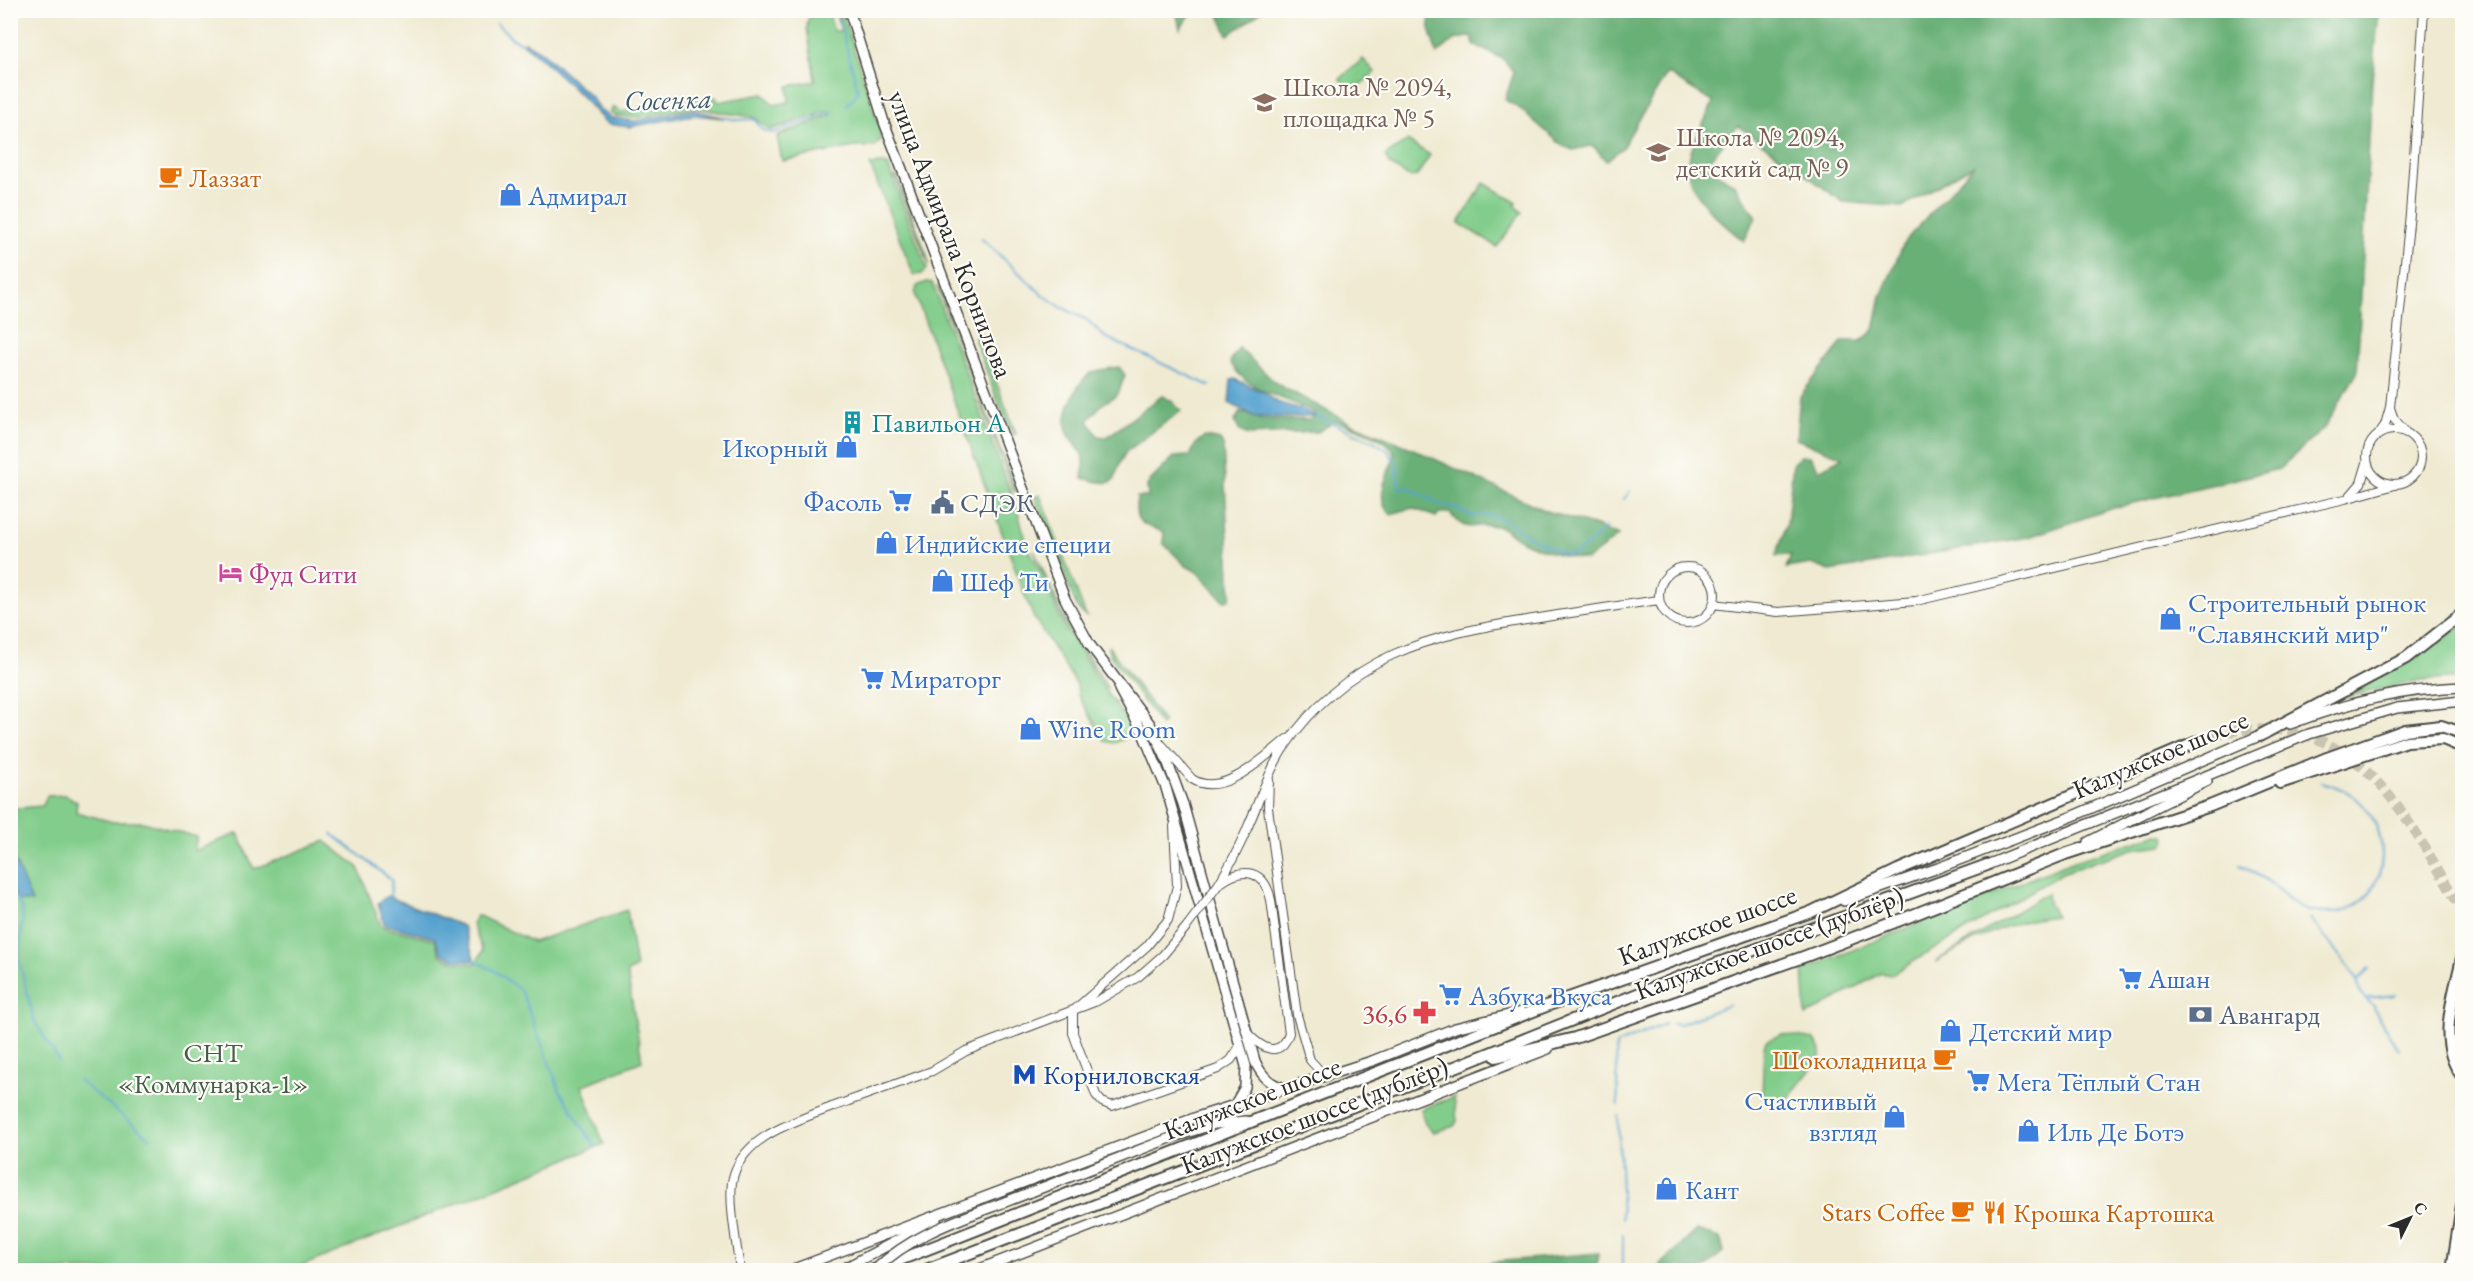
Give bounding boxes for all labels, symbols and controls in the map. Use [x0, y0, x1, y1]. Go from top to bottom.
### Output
place label: Школа № 2094, площадка № 5 [1283, 69, 1452, 135]
water label: Сосенка [624, 79, 712, 119]
street label: улица Адмирала Корнилова [880, 85, 1022, 383]
school or university icon: Школа № 2094, площадка № 5 [1252, 89, 1278, 115]
place label: Школа № 2094, детский сад № 9 [1676, 119, 1848, 185]
school or university icon: Школа № 2094, детский сад № 9 [1645, 139, 1671, 165]
place label: Лаззат [189, 160, 261, 195]
cafe icon: Лаззат [158, 164, 184, 190]
place label: Адмирал [527, 178, 627, 213]
shop icon: Адмирал [497, 182, 523, 208]
place label: Павильон А [871, 405, 1006, 440]
building icon: Павильон А [840, 409, 866, 435]
place label: Икорный [722, 430, 828, 465]
shop icon: Икорный [833, 434, 859, 460]
place label: Фасоль [804, 484, 882, 519]
place label: СДЭК [960, 485, 1034, 520]
supermarket icon: Фасоль [887, 488, 913, 514]
public building icon: СДЭК [929, 489, 955, 515]
place label: Индийские специи [904, 526, 1111, 561]
shop icon: Индийские специи [873, 530, 899, 556]
place label: Фуд Сити [249, 556, 357, 591]
hotel icon: Фуд Сити [218, 560, 244, 586]
place label: Шеф Ти [960, 564, 1049, 599]
shop icon: Шеф Ти [929, 568, 955, 594]
place label: Строительный рынок "Славянский мир" [2188, 585, 2426, 651]
shop icon: Строительный рынок "Славянский мир" [2157, 605, 2183, 631]
place label: Мираторг [890, 661, 1001, 696]
supermarket icon: Мираторг [859, 665, 885, 691]
street label: Калужское шоссе [2067, 701, 2253, 807]
place label: Wine Room [1048, 711, 1176, 746]
shop icon: Wine Room [1017, 715, 1043, 741]
street label: Калужское шоссе [1613, 876, 1801, 974]
street label: Калужское шоссе (дублёр) [1630, 878, 1908, 1008]
place label: Ашан [2147, 961, 2210, 996]
supermarket icon: Ашан [2117, 965, 2143, 991]
place label: Азбука Вкуса [1468, 978, 1612, 1013]
supermarket icon: Азбука Вкуса [1438, 982, 1464, 1008]
place label: 36,6 [1362, 996, 1407, 1031]
place label: Авангард [2218, 997, 2320, 1032]
pharmacy icon: 36,6 [1412, 1000, 1438, 1026]
bank icon: Авангард [2188, 1001, 2214, 1027]
place label: Детский мир [1969, 1014, 2112, 1049]
shop icon: Детский мир [1938, 1018, 1964, 1044]
park label: СНТ «Коммунарка-1» [118, 1035, 308, 1101]
place label: Шоколадница [1772, 1042, 1927, 1077]
cafe icon: Шоколадница [1932, 1046, 1958, 1072]
street label: Калужское шоссе [1158, 1048, 1346, 1148]
street label: Калужское шоссе (дублёр) [1175, 1048, 1453, 1182]
place label: Корниловская [1043, 1057, 1200, 1092]
metro station icon: Корниловская [1012, 1061, 1038, 1087]
place label: Мега Тёплый Cтан [1997, 1064, 2201, 1099]
supermarket icon: Мега Тёплый Cтан [1966, 1068, 1992, 1094]
place label: Счастливый взгляд [1744, 1083, 1877, 1149]
shop icon: Счастливый взгляд [1882, 1103, 1908, 1129]
place label: Иль Де Ботэ [2047, 1114, 2184, 1149]
shop icon: Иль Де Ботэ [2016, 1118, 2042, 1144]
place label: Кант [1685, 1172, 1739, 1207]
shop icon: Кант [1654, 1176, 1680, 1202]
north arrow [2380, 1188, 2440, 1248]
place label: Stars Coffee [1822, 1194, 1945, 1229]
place label: Крошка Картошка [2013, 1195, 2215, 1230]
text: С [2409, 1197, 2432, 1219]
cafe icon: Stars Coffee [1950, 1198, 1976, 1224]
restaurant icon: Крошка Картошка [1982, 1199, 2008, 1225]

